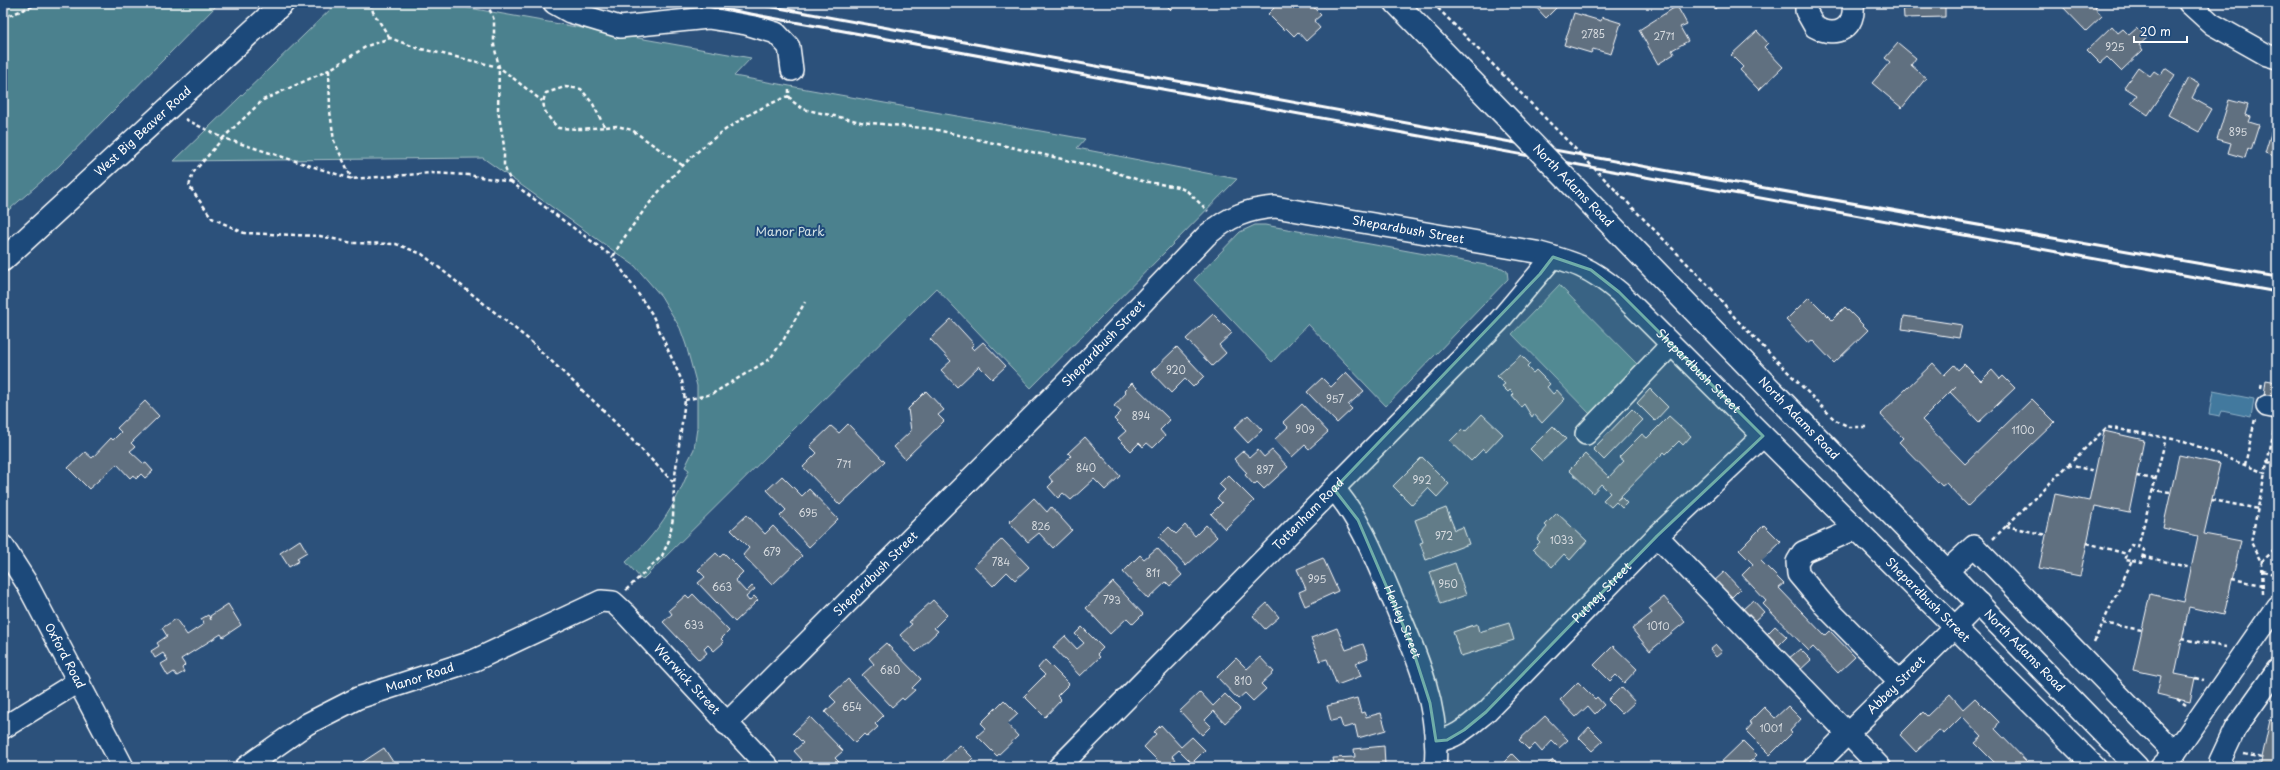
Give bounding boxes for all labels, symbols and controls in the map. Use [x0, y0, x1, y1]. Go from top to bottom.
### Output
scale bar [2134, 18, 2187, 44]
text: 20 m [2140, 22, 2171, 40]
house number: 2785 [1581, 26, 1605, 41]
house number: 2771 [1653, 28, 1675, 43]
house number: 925 [2105, 39, 2125, 54]
street label: West Big Beaver Road [90, 82, 195, 180]
house number: 895 [2229, 124, 2247, 139]
street label: North Adams Road [1529, 139, 1618, 230]
street label: Shepardbush Street [1351, 210, 1466, 247]
park label: Manor Park [755, 222, 825, 240]
street label: Shepardbush Street [1057, 296, 1149, 390]
street label: Shepardbush Street [1653, 324, 1746, 417]
house number: 920 [1166, 362, 1186, 377]
street label: North Adams Road [1755, 372, 1844, 463]
house number: 957 [1326, 391, 1344, 406]
house number: 894 [1132, 408, 1151, 423]
house number: 909 [1295, 421, 1315, 436]
house number: 1100 [2011, 422, 2035, 437]
house number: 771 [837, 456, 852, 471]
house number: 840 [1076, 460, 1096, 475]
house number: 897 [1256, 462, 1274, 477]
house number: 992 [1413, 472, 1431, 487]
street label: Tottenham Road [1268, 473, 1348, 554]
house number: 695 [799, 505, 818, 520]
house number: 826 [1032, 518, 1050, 533]
street label: Shepardbush Street [829, 527, 921, 620]
house number: 972 [1435, 528, 1453, 543]
house number: 1033 [1550, 532, 1574, 547]
house number: 679 [763, 544, 781, 559]
street label: Shepardbush Street [1882, 553, 1975, 646]
house number: 784 [992, 554, 1011, 569]
street label: Putney Street [1567, 557, 1635, 627]
house number: 811 [1146, 565, 1160, 580]
house number: 995 [1308, 571, 1327, 586]
house number: 950 [1438, 576, 1458, 591]
house number: 663 [712, 579, 732, 594]
street label: Henley Street [1380, 582, 1426, 661]
house number: 793 [1103, 592, 1121, 607]
street label: North Adams Road [1981, 605, 2070, 696]
house number: 633 [684, 617, 704, 632]
house number: 1010 [1646, 618, 1670, 633]
street label: Oxford Road [41, 619, 90, 691]
street label: Warwick Street [650, 639, 725, 718]
street label: Abbey Street [1862, 651, 1929, 718]
street label: Manor Road [383, 657, 456, 696]
house number: 680 [880, 662, 900, 677]
house number: 810 [1234, 673, 1252, 688]
house number: 654 [842, 699, 862, 714]
house number: 1001 [1759, 720, 1783, 735]

